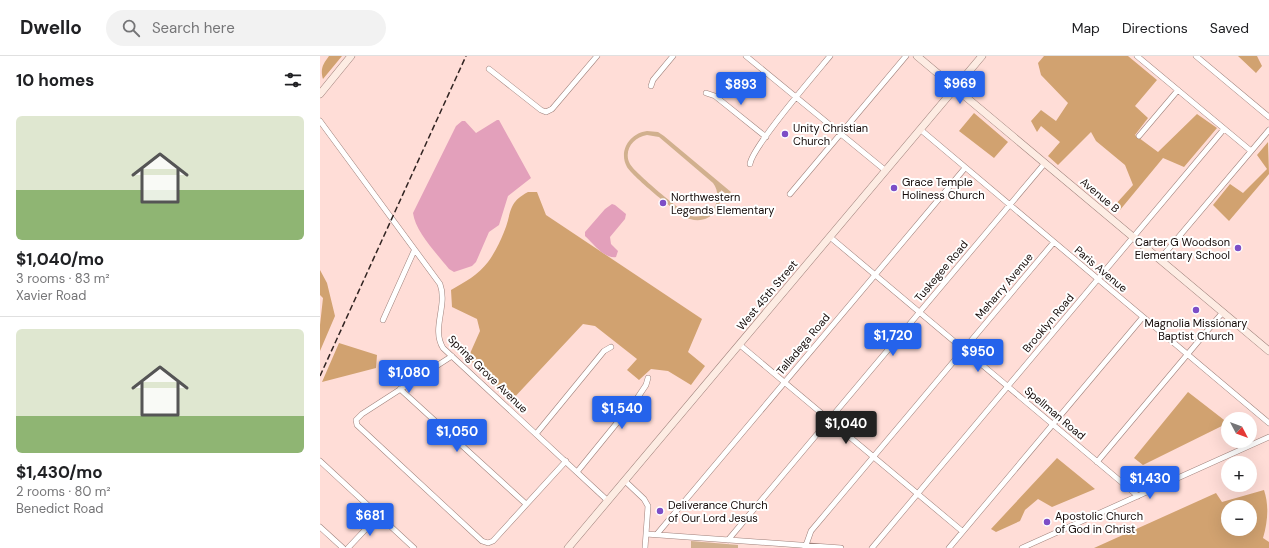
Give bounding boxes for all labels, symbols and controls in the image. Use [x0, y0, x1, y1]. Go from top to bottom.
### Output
search box [106, 10, 386, 46]
text: Dwello [20, 15, 82, 40]
icon: search [120, 17, 142, 39]
text: Search here [152, 18, 235, 38]
text: Map [1072, 19, 1100, 37]
text: Directions [1122, 19, 1188, 37]
text: Saved [1210, 19, 1249, 37]
text: 10 homes [16, 69, 94, 91]
icon: filters [282, 69, 304, 91]
pin: $969 [936, 71, 984, 105]
pin: $893 [717, 72, 765, 106]
text: $969 [944, 75, 976, 92]
text: $893 [725, 76, 757, 93]
place label: Unity Christian Church [793, 121, 868, 148]
marker: Unity Christian Church [780, 129, 790, 139]
icon: home [124, 142, 196, 214]
place label: Grace Temple Holiness Church [902, 175, 985, 202]
street label: Avenue B [1078, 175, 1123, 216]
marker: Grace Temple Holiness Church [889, 183, 899, 193]
place label: Northwestern Legends Elementary [671, 190, 774, 217]
marker: Northwestern Legends Elementary [658, 198, 668, 208]
place label: Carter G Woodson Elementary School [1135, 235, 1230, 262]
street label: Tuskegee Road [911, 237, 971, 305]
street label: Paris Avenue [1072, 243, 1130, 295]
marker: Carter G Woodson Elementary School [1233, 243, 1243, 253]
text: $1,040/mo [16, 248, 104, 270]
street label: Meharry Avenue [972, 250, 1036, 322]
street label: West 45th Street [734, 257, 800, 333]
text: 3 rooms · 83 m² [16, 270, 110, 287]
text: Xavier Road [16, 287, 86, 304]
street label: Brooklyn Road [1019, 291, 1077, 355]
marker: Magnolia Missionary Baptist Church [1191, 305, 1201, 315]
street label: Talladega Road [773, 310, 833, 378]
place label: Magnolia Missionary Baptist Church [1145, 316, 1247, 343]
pin: $1,720 [860, 323, 926, 357]
text: $1,720 [873, 327, 913, 344]
street label: Spring Grove Avenue [445, 332, 531, 416]
pin: $950 [954, 339, 1002, 373]
text: $950 [961, 343, 995, 360]
icon: home [124, 355, 196, 427]
pin: $1,080 [376, 360, 442, 394]
text: $1,080 [388, 364, 430, 381]
street label: Spellman Road [1022, 384, 1088, 443]
pin: $1,540 [589, 396, 655, 430]
text: $1,540 [601, 400, 643, 417]
pin: $1,040 [813, 411, 879, 445]
north arrow [1221, 412, 1257, 448]
map controls [1221, 412, 1257, 536]
text: $1,040 [825, 415, 867, 432]
pin: $1,050 [424, 419, 490, 453]
text: $1,050 [436, 423, 478, 440]
button: + [1221, 456, 1257, 492]
text: $1,430/mo [16, 461, 103, 483]
pin: $1,430 [1117, 466, 1183, 500]
text: $1,430 [1129, 470, 1171, 487]
text: 2 rooms · 80 m² [16, 483, 111, 500]
place label: Deliverance Church of Our Lord Jesus [668, 498, 768, 525]
text: Benedict Road [16, 500, 103, 517]
button: − [1221, 500, 1257, 536]
pin: $681 [346, 503, 394, 537]
marker: Deliverance Church of Our Lord Jesus [655, 506, 665, 516]
text: $681 [356, 507, 384, 524]
place label: Apostolic Church of God in Christ [1055, 509, 1143, 536]
marker: Apostolic Church of God in Christ [1042, 517, 1052, 527]

